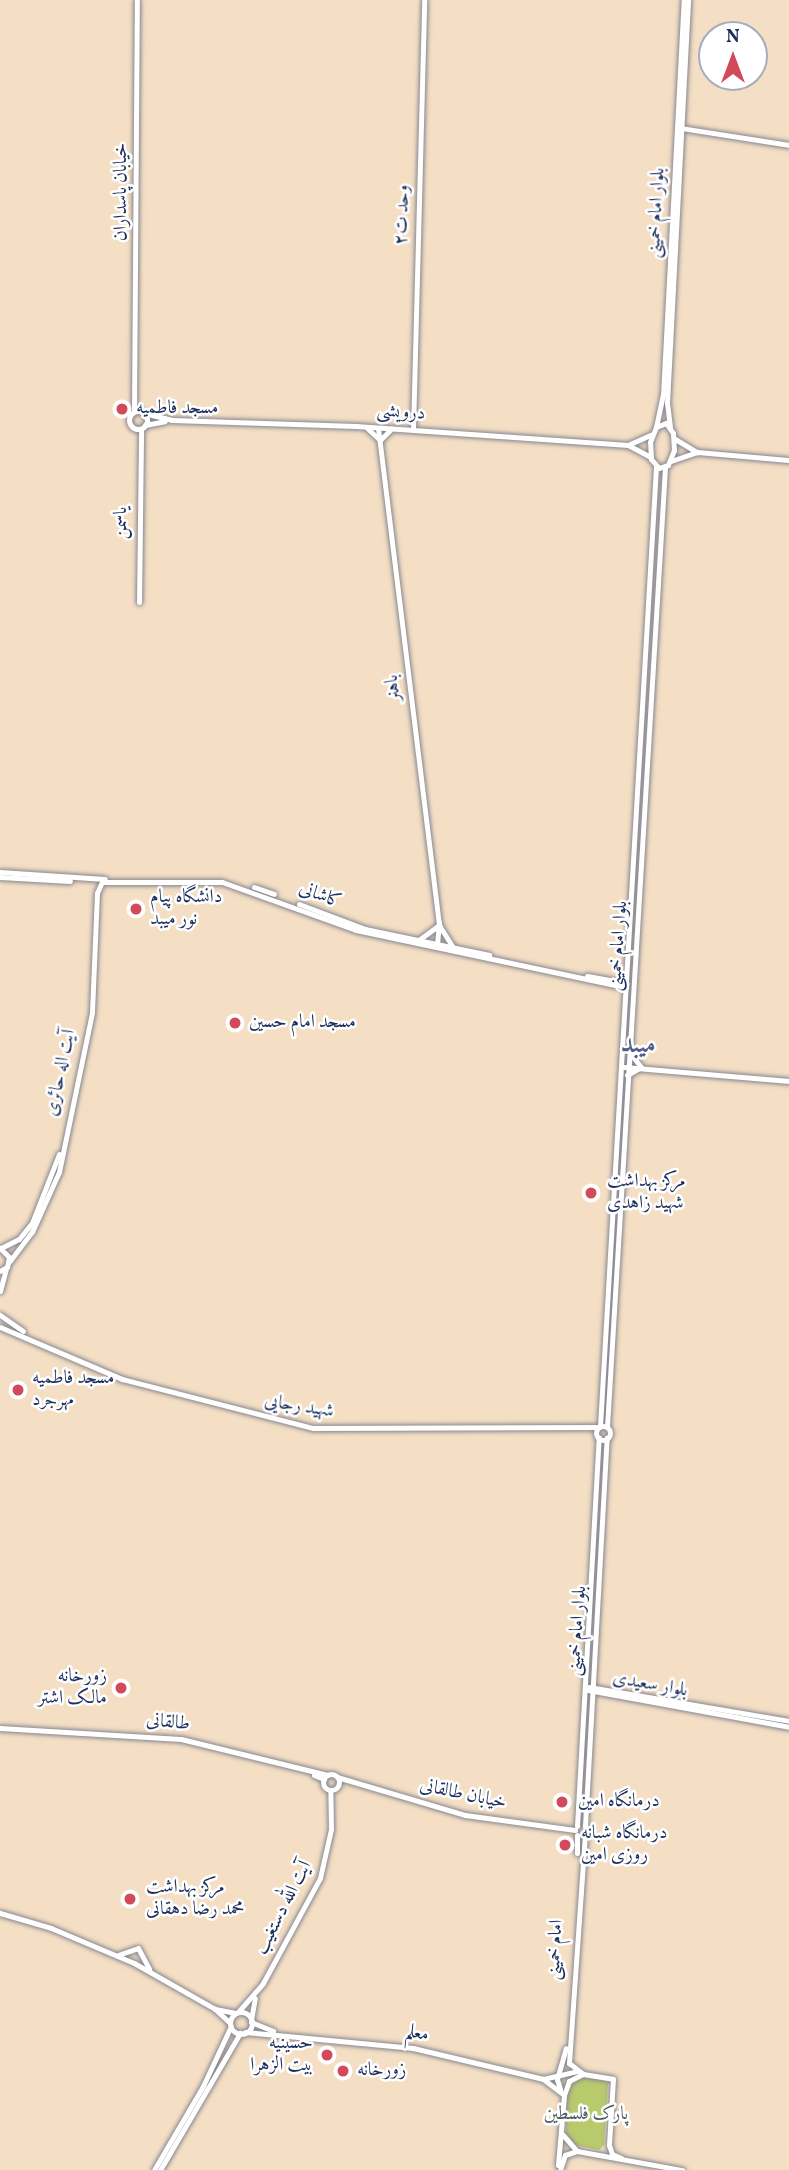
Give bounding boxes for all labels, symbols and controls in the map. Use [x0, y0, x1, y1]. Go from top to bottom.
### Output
north arrow [698, 21, 768, 91]
text: N [726, 24, 740, 50]
street label: خیابان پاسداران [111, 143, 133, 241]
street label: بلوار امام خمینی [643, 167, 671, 259]
street label: وحد ت۲ [391, 184, 415, 246]
place label: مسجد فاطمیه [136, 398, 218, 420]
street label: درویشی [376, 400, 426, 426]
marker: مسجد فاطمیه [114, 401, 130, 417]
street label: یاسمن [111, 507, 133, 539]
street label: باهنر [381, 673, 407, 703]
street label: کاشانی [295, 878, 345, 914]
place label: دانشگاه پیام نور میبد [150, 887, 222, 931]
street label: بلوار امام خمینی [604, 900, 634, 992]
marker: دانشگاه پیام نور میبد [128, 901, 144, 917]
place label: مسجد امام حسین [249, 1012, 356, 1034]
marker: مسجد امام حسین [227, 1015, 243, 1031]
street label: آیت اله حائری [41, 1028, 81, 1118]
district label: میبد [620, 1030, 656, 1062]
place label: مرکز بهداشت شهید زاهدی [607, 1171, 686, 1215]
marker: مرکز بهداشت شهید زاهدی [581, 1183, 601, 1203]
place label: مسجد فاطمیه مهرجرد [32, 1368, 114, 1412]
marker: مسجد فاطمیه مهرجرد [10, 1382, 26, 1398]
street label: شهید رجایی [263, 1390, 335, 1424]
street label: بلوار امام خمینی [563, 1585, 593, 1677]
place label: زورخانه مالک اشتر [38, 1666, 107, 1710]
street label: بلوار سعیدی [611, 1667, 689, 1703]
marker: زورخانه مالک اشتر [113, 1680, 129, 1696]
street label: طالقانی [145, 1709, 191, 1737]
street label: خیابان طالقانی [418, 1775, 508, 1815]
place label: درمانگاه امین [578, 1791, 660, 1813]
marker: درمانگاه امین [552, 1792, 572, 1812]
place label: درمانگاه شبانه روزی امین [581, 1823, 667, 1867]
marker: درمانگاه شبانه روزی امین [555, 1835, 575, 1855]
street label: آیت الله دستغیب [251, 1857, 317, 1959]
place label: مرکز بهداشت محمد رضا دهقانی [146, 1877, 244, 1921]
marker: مرکز بهداشت محمد رضا دهقانی [120, 1889, 140, 1909]
street label: امام خمینی [543, 1919, 569, 1981]
street label: معلم [403, 2021, 431, 2047]
place label: حسینیه بیت الزهرا [250, 2033, 313, 2077]
marker: حسینیه بیت الزهرا [319, 2047, 335, 2063]
place label: زورخانه [357, 2060, 406, 2082]
marker: زورخانه [335, 2063, 351, 2079]
park label: پارک فلسطین [544, 2104, 628, 2126]

